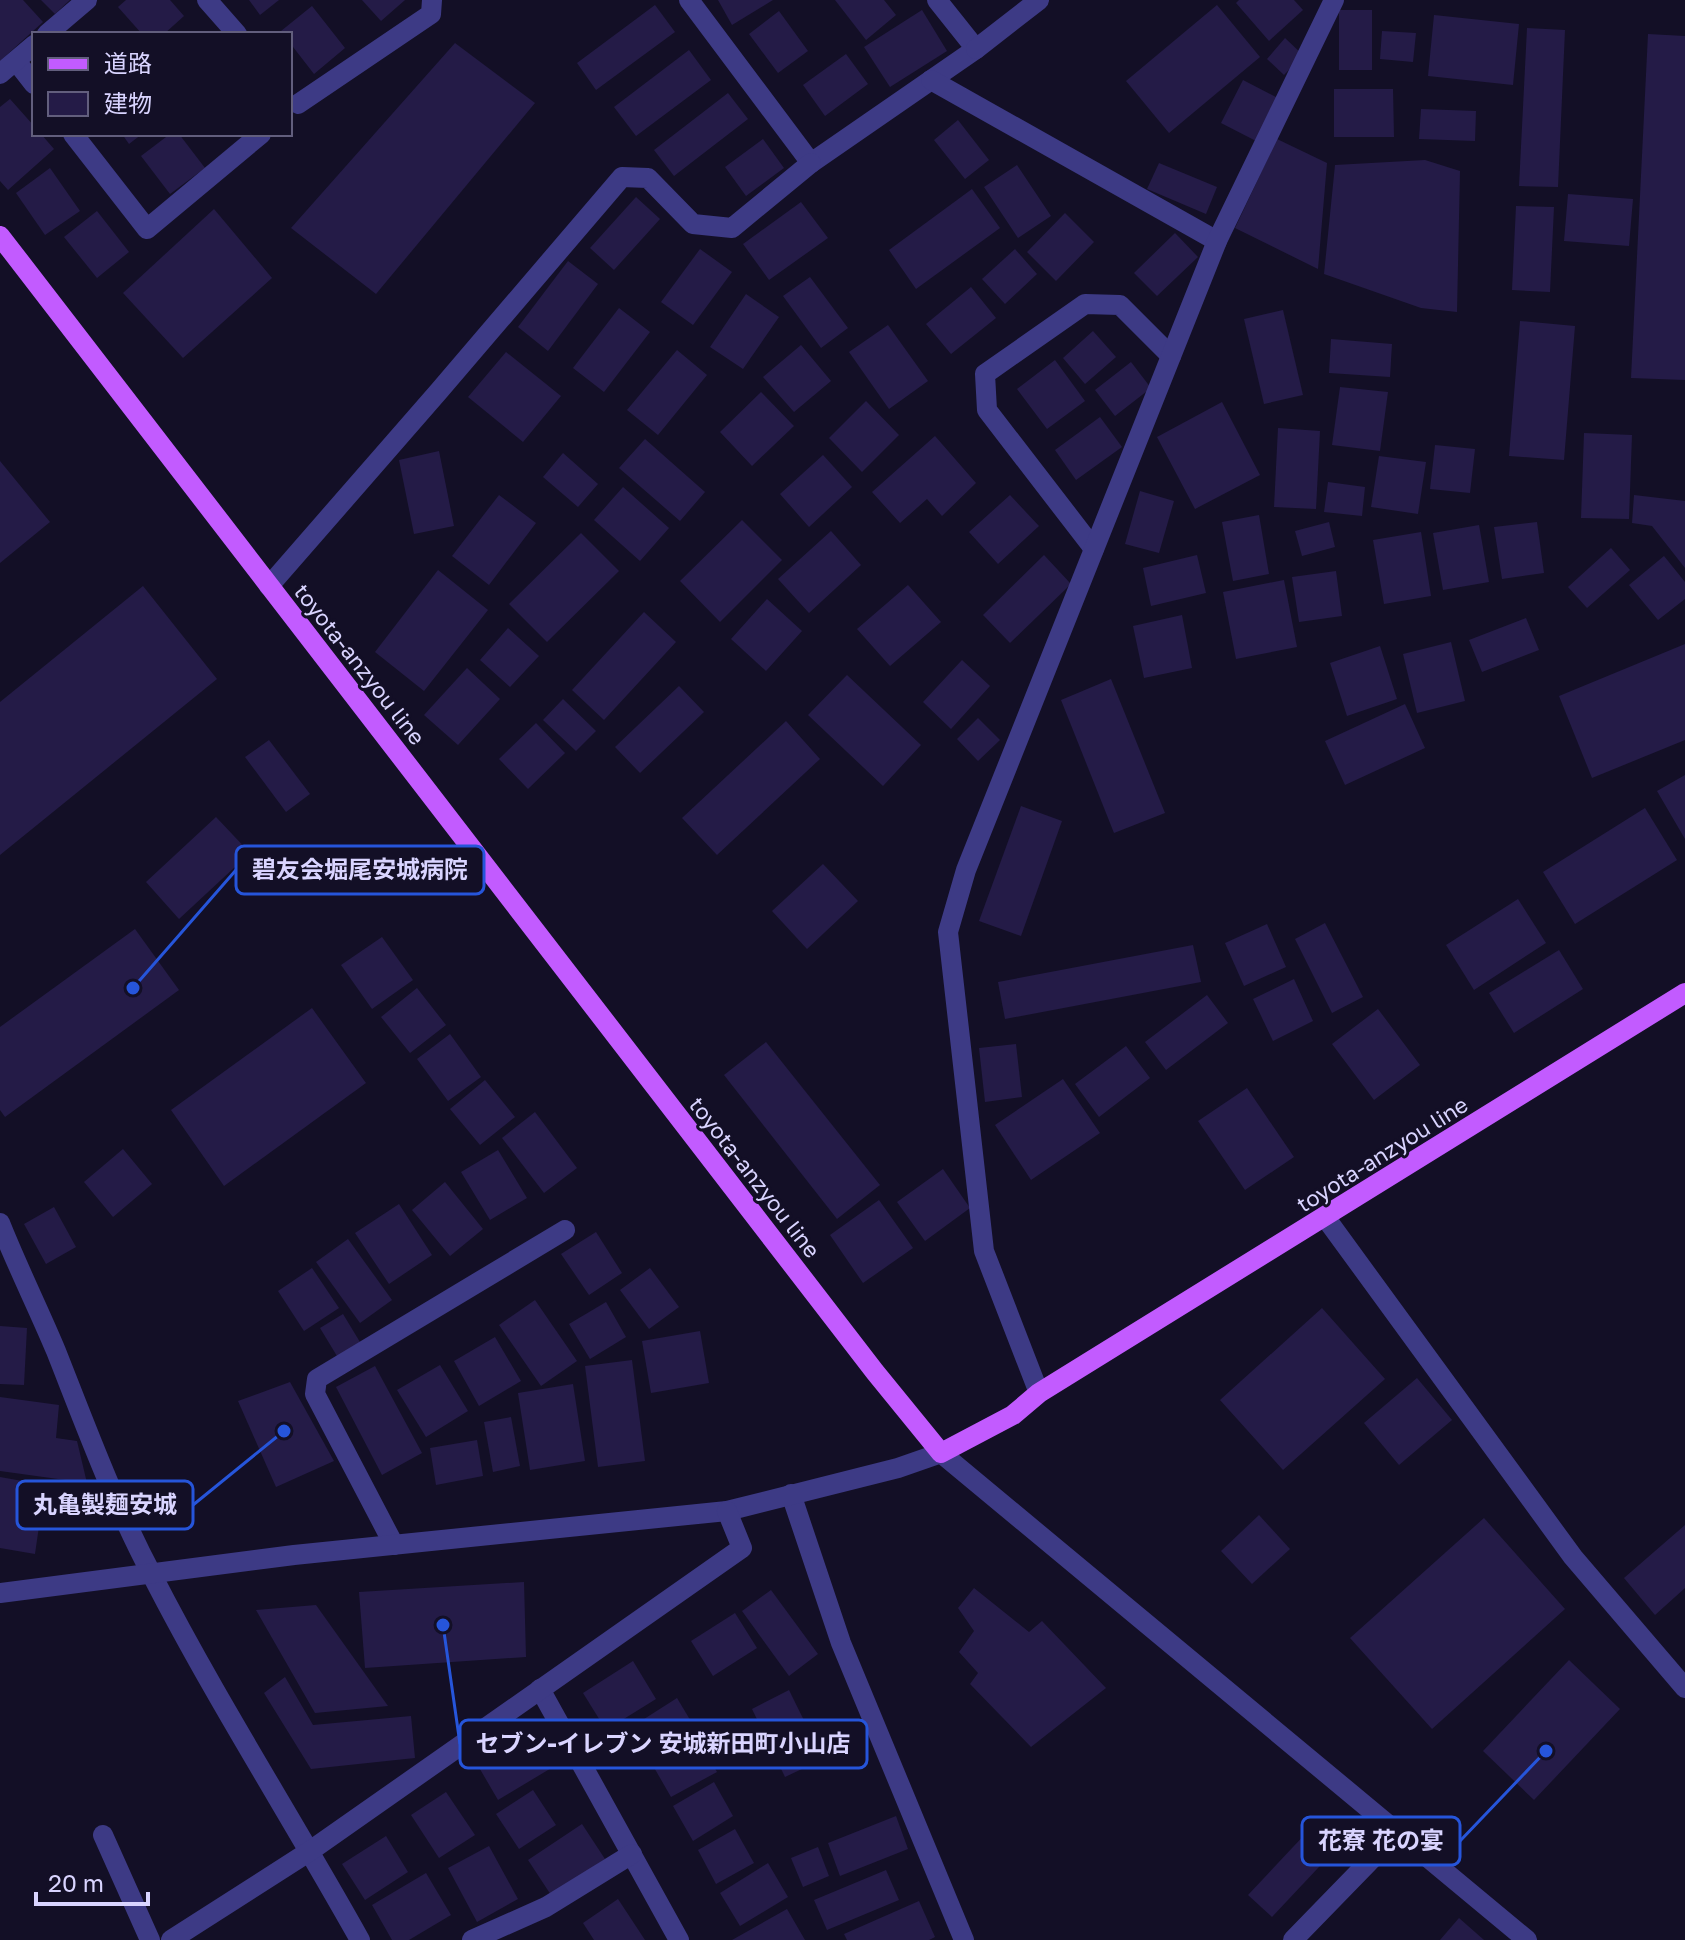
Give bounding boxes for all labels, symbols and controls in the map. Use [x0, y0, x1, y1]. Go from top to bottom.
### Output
legend [32, 32, 292, 136]
text: 道路 [104, 48, 152, 77]
text: 建物 [104, 88, 152, 117]
street label: toyota-anzyou line [289, 578, 431, 750]
callout: 碧友会堀尾安城病院 [236, 846, 484, 894]
text: 碧友会堀尾安城病院 [252, 854, 468, 883]
street label: toyota-anzyou line [1291, 1090, 1473, 1218]
street label: toyota-anzyou line [684, 1091, 826, 1263]
callout: 丸亀製麺安城 [17, 1481, 193, 1529]
text: 丸亀製麺安城 [33, 1489, 177, 1518]
callout: セブン-イレブン 安城新田町小山店 [460, 1720, 867, 1768]
text: セブン-イレブン 安城新田町小山店 [475, 1728, 851, 1757]
callout: 花寮 花の宴 [1302, 1817, 1460, 1865]
text: 花寮 花の宴 [1318, 1825, 1444, 1854]
scale bar [36, 1856, 148, 1906]
text: 20 m [48, 1868, 104, 1897]

